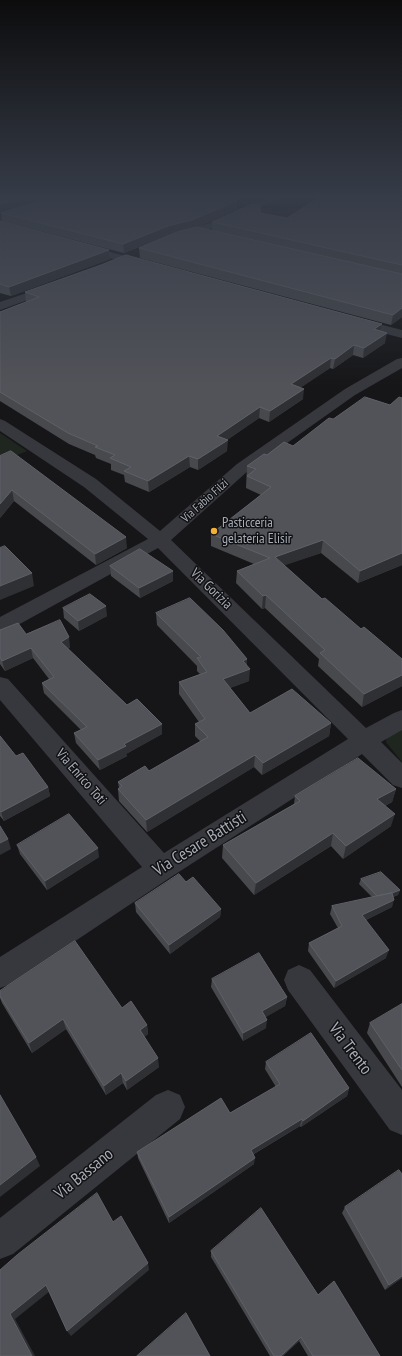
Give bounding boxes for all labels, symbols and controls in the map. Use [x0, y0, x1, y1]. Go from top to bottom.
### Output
street label: Via Fabio Filzi [179, 476, 231, 526]
place label: Pasticceria gelateria Elisir [222, 515, 292, 548]
marker: Pasticceria gelateria Elisir [209, 526, 219, 536]
street label: Via Gorizia [187, 565, 235, 613]
street label: Via Enrico Toti [52, 746, 110, 808]
street label: Via Cesare Battisti [150, 807, 250, 881]
street label: Via Trento [324, 1019, 376, 1079]
street label: Via Bassano [50, 1144, 118, 1204]

